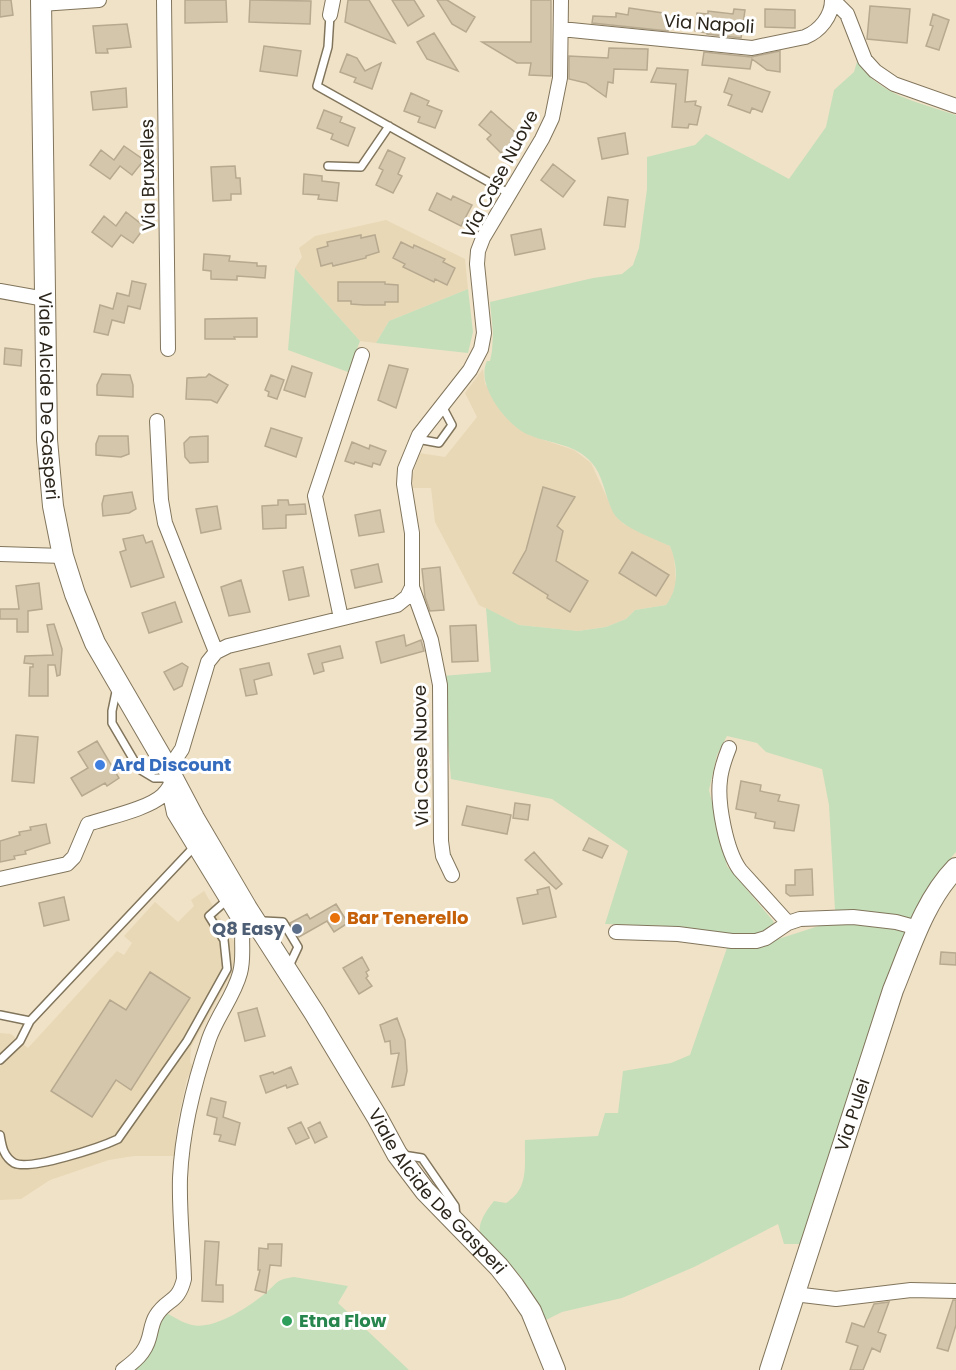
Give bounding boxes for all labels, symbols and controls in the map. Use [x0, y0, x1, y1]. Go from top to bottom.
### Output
street label: Via Napoli [663, 8, 755, 39]
street label: Via Case Nuove [455, 105, 544, 242]
street label: Via Bruxelles [134, 119, 161, 231]
street label: Viale Alcide De Gasperi [33, 292, 65, 501]
street label: Via Case Nuove [407, 685, 434, 827]
place label: Ard Discount [112, 752, 231, 777]
marker: Ard Discount [93, 758, 107, 772]
place label: Bar Tenerello [347, 905, 468, 930]
marker: Bar Tenerello [328, 911, 342, 925]
place label: Q8 Easy [212, 916, 286, 941]
marker: Q8 Easy [290, 922, 304, 936]
street label: Via Pulei [829, 1075, 876, 1155]
street label: Viale Alcide De Gasperi [363, 1104, 513, 1279]
place label: Etna Flow [299, 1308, 387, 1333]
marker: Etna Flow [280, 1314, 294, 1328]

